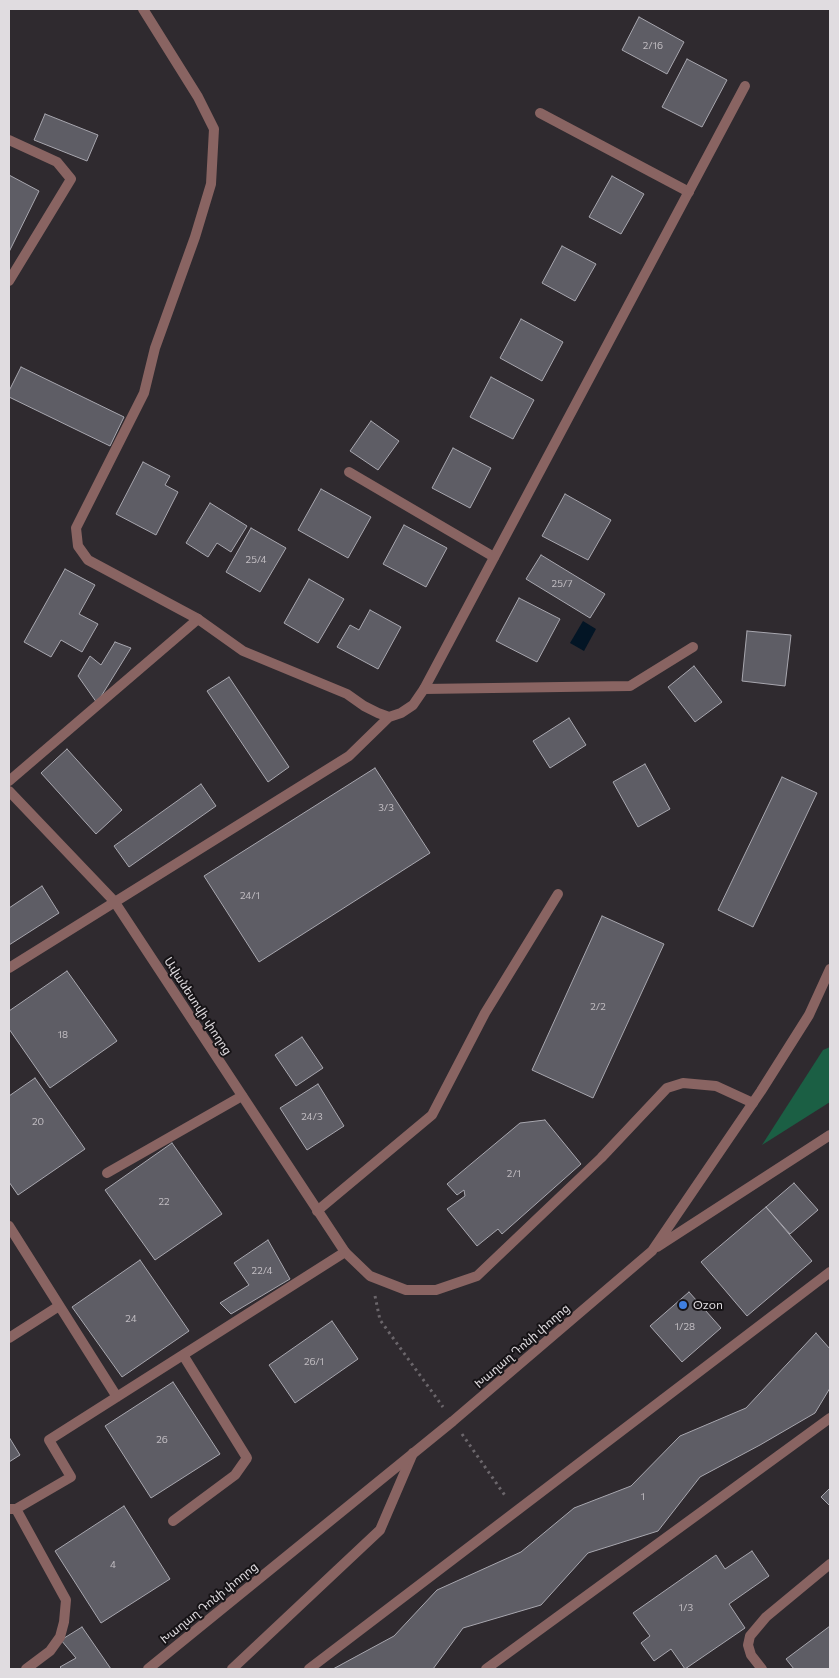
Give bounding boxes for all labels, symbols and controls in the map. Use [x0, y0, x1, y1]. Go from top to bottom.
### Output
house number: 2/16 [643, 40, 663, 52]
house number: 25/4 [246, 554, 266, 566]
house number: 25/7 [552, 578, 572, 590]
house number: 3/3 [378, 802, 394, 814]
house number: 24/1 [240, 890, 260, 902]
street label: Ավանեսովի փողոց [161, 955, 235, 1057]
house number: 2/2 [590, 1001, 606, 1013]
house number: 18 [58, 1029, 68, 1041]
house number: 24/3 [301, 1111, 323, 1123]
house number: 20 [32, 1116, 44, 1128]
house number: 2/1 [507, 1168, 521, 1180]
house number: 22 [158, 1196, 170, 1208]
house number: 22/4 [252, 1265, 272, 1277]
place label: Ozon [693, 1298, 723, 1312]
marker: Ozon [677, 1299, 689, 1311]
street label: Խաղաղ Դոնի փողոց [472, 1301, 572, 1391]
house number: 24 [125, 1313, 137, 1325]
house number: 1/28 [675, 1321, 695, 1333]
house number: 26/1 [304, 1356, 324, 1368]
house number: 26 [156, 1434, 168, 1446]
house number: 1 [641, 1491, 645, 1503]
house number: 4 [110, 1559, 116, 1571]
street label: Խաղաղ Դոնի փողոց [157, 1559, 261, 1647]
house number: 1/3 [679, 1602, 693, 1614]

